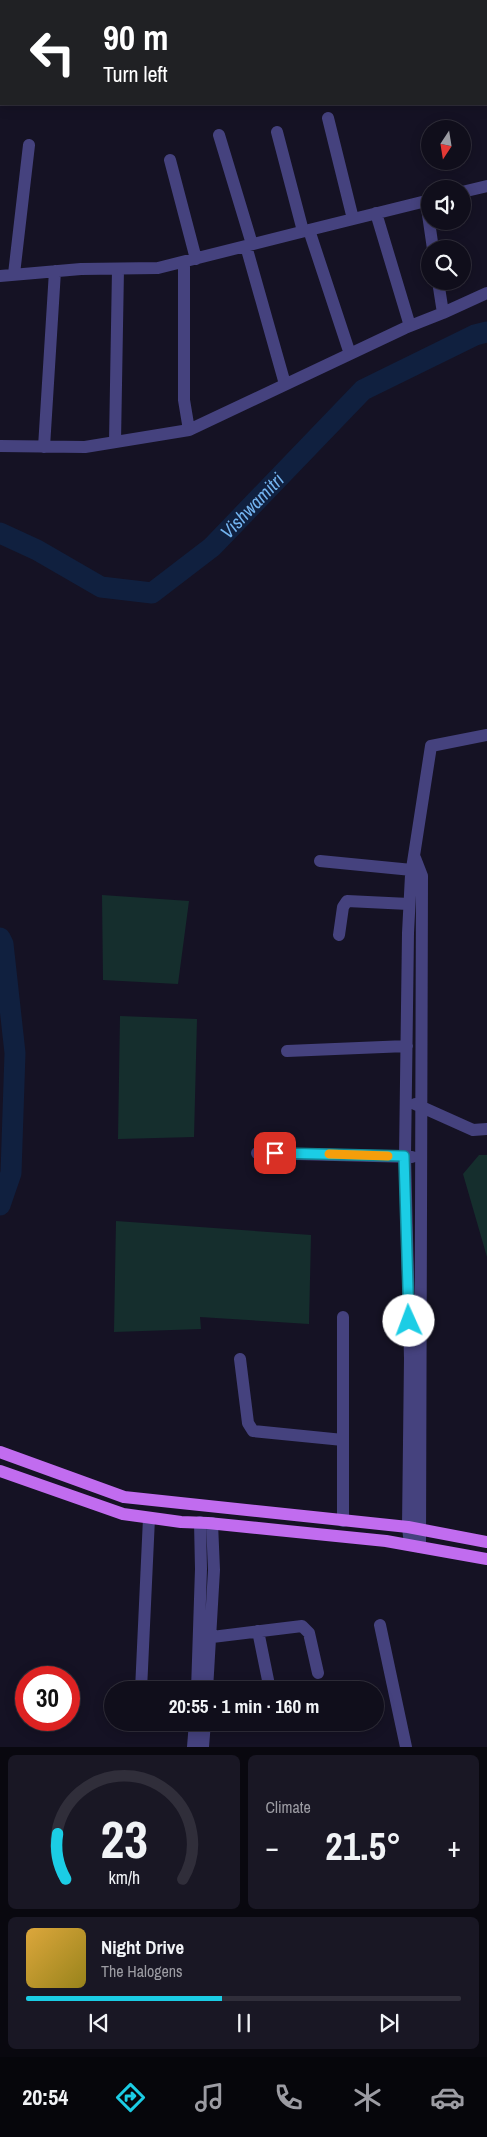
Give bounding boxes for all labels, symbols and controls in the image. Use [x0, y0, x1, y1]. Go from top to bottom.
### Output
text: 90 m [103, 14, 168, 61]
icon: left [20, 20, 85, 85]
text: Turn left [103, 59, 168, 89]
north arrow [421, 120, 471, 170]
map controls [421, 120, 471, 290]
button: sound [421, 180, 471, 230]
button: search [421, 240, 471, 290]
water label: Vishwamitri [214, 467, 290, 544]
pin [254, 1132, 296, 1174]
icon: arrive [261, 1139, 289, 1167]
position arrow [382, 1294, 434, 1346]
speed limit sign: 30 [15, 1666, 80, 1731]
text: 20:55 · 1 min · 160 m [169, 1693, 319, 1719]
text: Climate [266, 1796, 311, 1818]
text: 23 [100, 1804, 147, 1874]
text: 21.5° [325, 1821, 401, 1872]
text: − [266, 1828, 279, 1866]
text: + [448, 1828, 461, 1866]
text: km/h [108, 1866, 140, 1890]
text: Night Drive [101, 1934, 184, 1960]
text: The Halogens [101, 1960, 183, 1982]
icon: previous [85, 2009, 113, 2037]
icon: pause [230, 2009, 258, 2037]
icon: next [375, 2009, 403, 2037]
icon: directions [113, 2080, 148, 2115]
icon: music [192, 2080, 227, 2115]
icon: phone [271, 2080, 306, 2115]
icon: climate [350, 2080, 385, 2115]
icon: car [430, 2080, 465, 2115]
text: 20:54 [22, 2082, 68, 2112]

